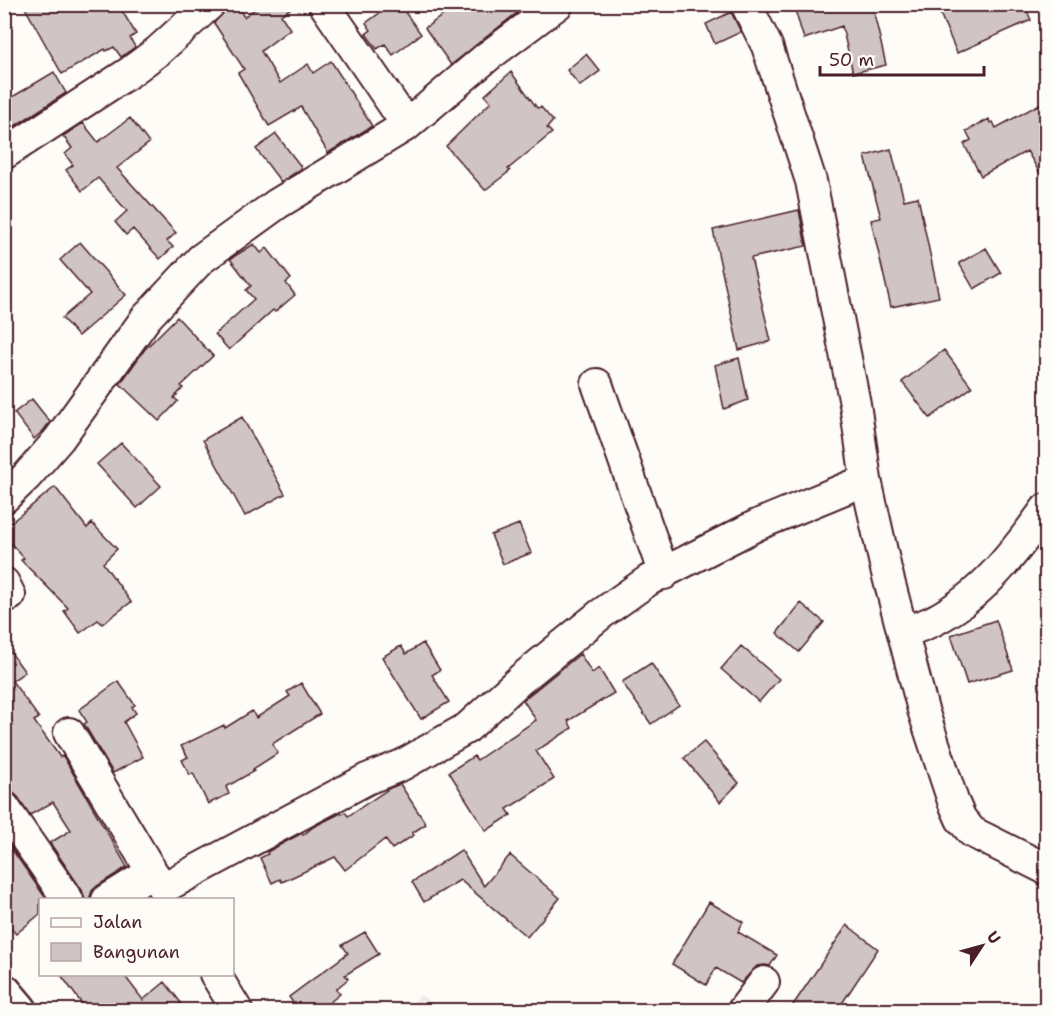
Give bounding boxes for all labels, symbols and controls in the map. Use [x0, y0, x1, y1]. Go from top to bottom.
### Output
scale bar [820, 39, 984, 77]
text: 50 m [829, 48, 874, 72]
legend [39, 898, 234, 976]
text: Jalan [93, 910, 142, 934]
north arrow [952, 916, 1012, 976]
text: U [982, 927, 1005, 948]
text: Bangunan [93, 940, 180, 964]

